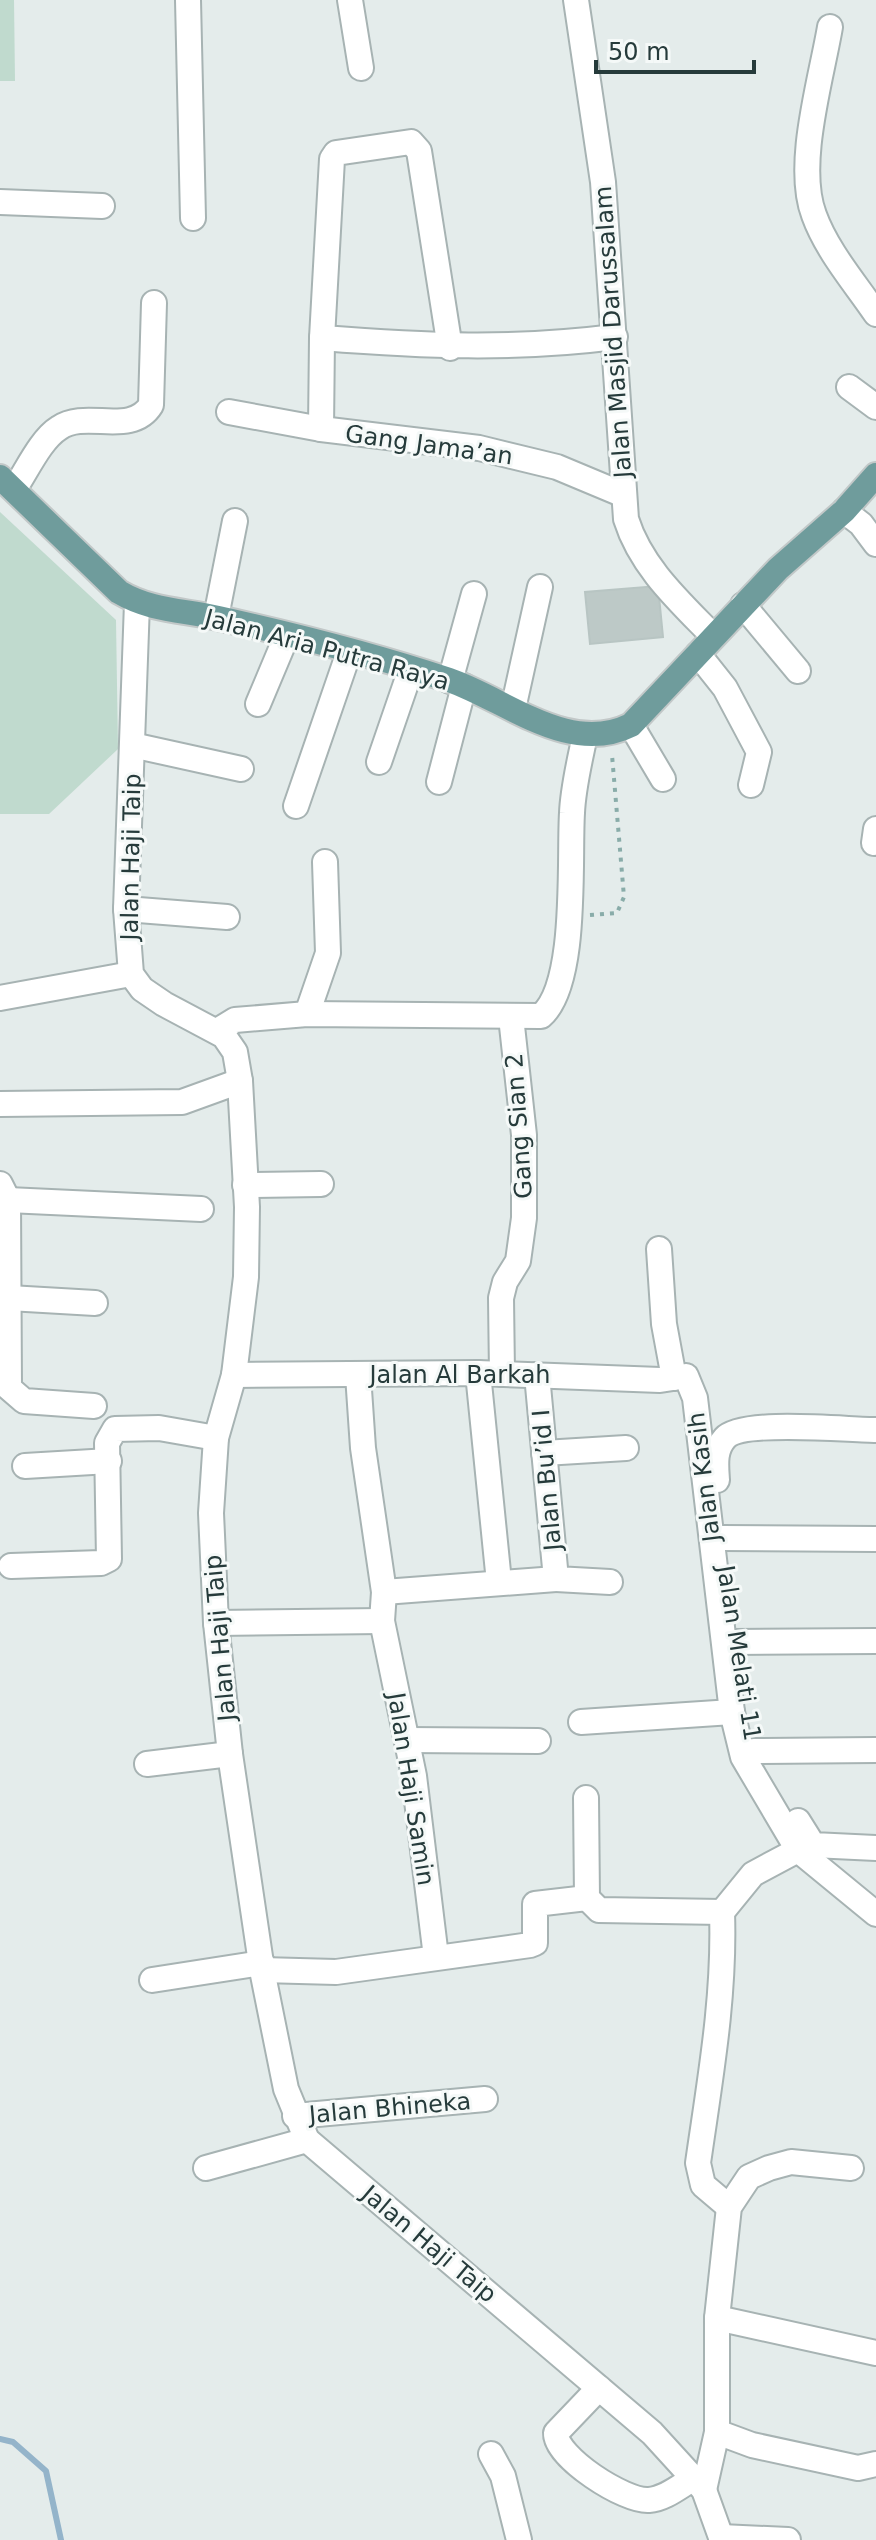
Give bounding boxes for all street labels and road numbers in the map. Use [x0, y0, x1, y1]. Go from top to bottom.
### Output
street label: Jalan Masjid Darussalam [589, 185, 637, 481]
street label: Gang Jama’an [343, 419, 515, 471]
street label: Jalan Aria Putra Raya [200, 603, 452, 696]
street label: Jalan Haji Taip [116, 773, 146, 943]
street label: Gang Sian 2 [500, 1052, 538, 1200]
street label: Jalan Al Barkah [367, 1361, 551, 1389]
street label: Jalan Bu’id I [527, 1408, 567, 1554]
street label: Jalan Kasih [682, 1411, 726, 1545]
street label: Jalan Haji Taip [199, 1554, 241, 1724]
street label: Jalan Melati 11 [711, 1561, 767, 1743]
street label: Jalan Haji Samin [382, 1689, 440, 1887]
street label: Jalan Bhineka [306, 2087, 472, 2129]
street label: Jalan Haji Taip [354, 2178, 502, 2308]

